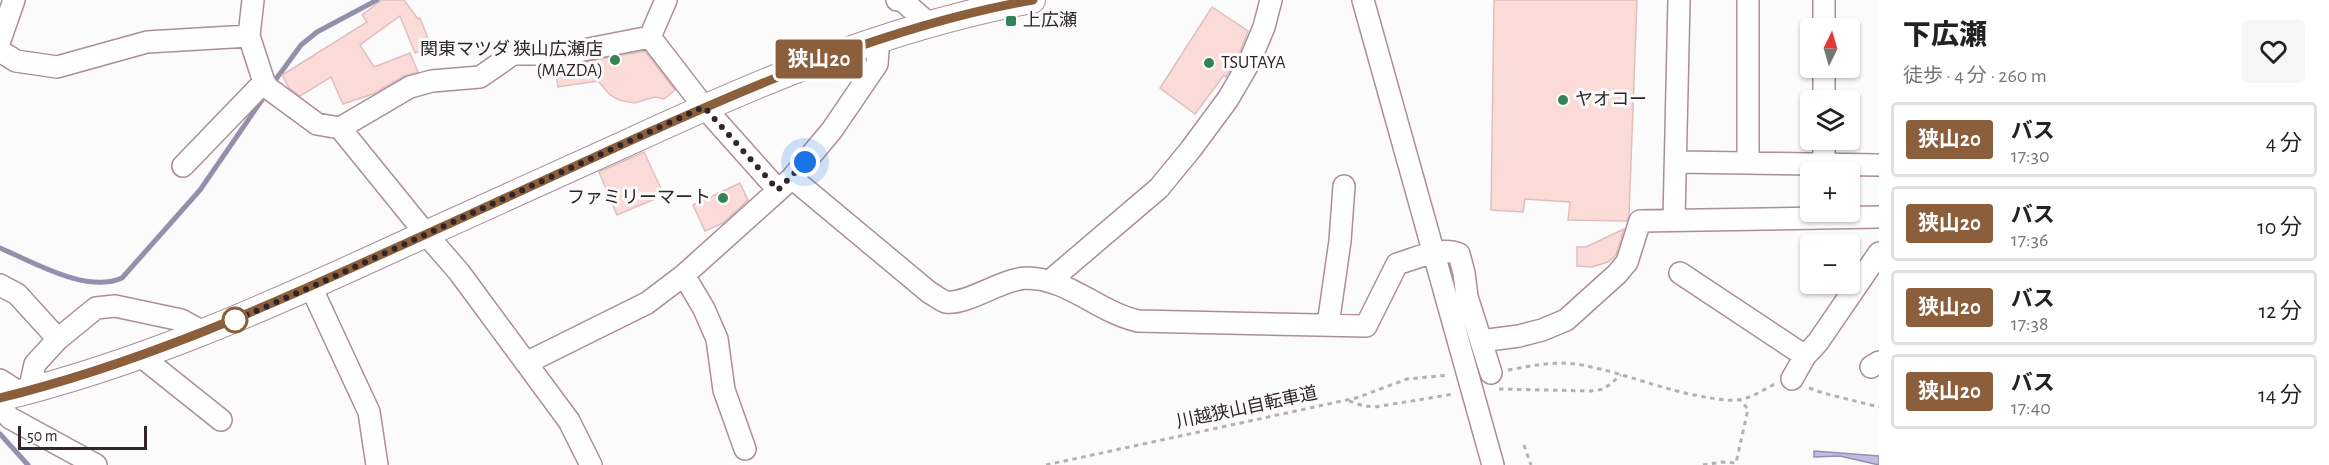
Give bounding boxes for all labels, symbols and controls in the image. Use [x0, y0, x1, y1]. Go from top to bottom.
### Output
place label: 上広瀬 [1023, 11, 1077, 30]
marker: 上広瀬 [1004, 14, 1018, 28]
north arrow [1800, 18, 1860, 78]
map controls [1800, 18, 1860, 294]
button: heart [2242, 20, 2305, 83]
text: 下広瀬 [1903, 22, 1987, 50]
place label: 関東マツダ 狭山広瀬店 (MAZDA) [420, 39, 603, 80]
line badge: 狭山20 [777, 40, 861, 78]
text: 狭山20 [788, 49, 850, 70]
marker: 関東マツダ 狭山広瀬店 (MAZDA) [608, 53, 622, 67]
place label: TSUTAYA [1221, 54, 1286, 72]
marker: TSUTAYA [1202, 56, 1216, 70]
text: 徒歩 · 4 分 · 260 m [1903, 66, 2047, 86]
place label: ヤオコー [1575, 90, 1647, 109]
button: layers [1800, 90, 1860, 150]
marker: ヤオコー [1556, 93, 1570, 107]
text: バス [2011, 120, 2055, 142]
text: 狭山20 [1918, 129, 1981, 150]
text: 4 分 [2266, 132, 2302, 154]
text: 17:30 [2011, 146, 2049, 166]
your location [790, 147, 820, 177]
button: + [1800, 162, 1860, 222]
place label: ファミリーマート [567, 189, 711, 207]
marker: ファミリーマート [716, 191, 730, 205]
text: バス [2011, 204, 2055, 226]
text: 狭山20 [1918, 213, 1981, 234]
text: 10 分 [2257, 216, 2302, 238]
text: 17:36 [2011, 230, 2048, 250]
button: − [1800, 234, 1860, 294]
text: バス [2011, 288, 2055, 310]
text: 狭山20 [1918, 297, 1981, 318]
text: 12 分 [2259, 300, 2302, 322]
unlabelled marker [222, 307, 248, 333]
text: 17:38 [2011, 314, 2048, 334]
text: バス [2011, 372, 2055, 394]
text: 狭山20 [1918, 381, 1981, 402]
street label: 川越狭山自転車道 [1174, 382, 1319, 432]
text: 14 分 [2258, 384, 2302, 406]
text: 17:40 [2011, 398, 2051, 418]
scale bar [18, 423, 147, 450]
text: 50 m [27, 428, 58, 444]

